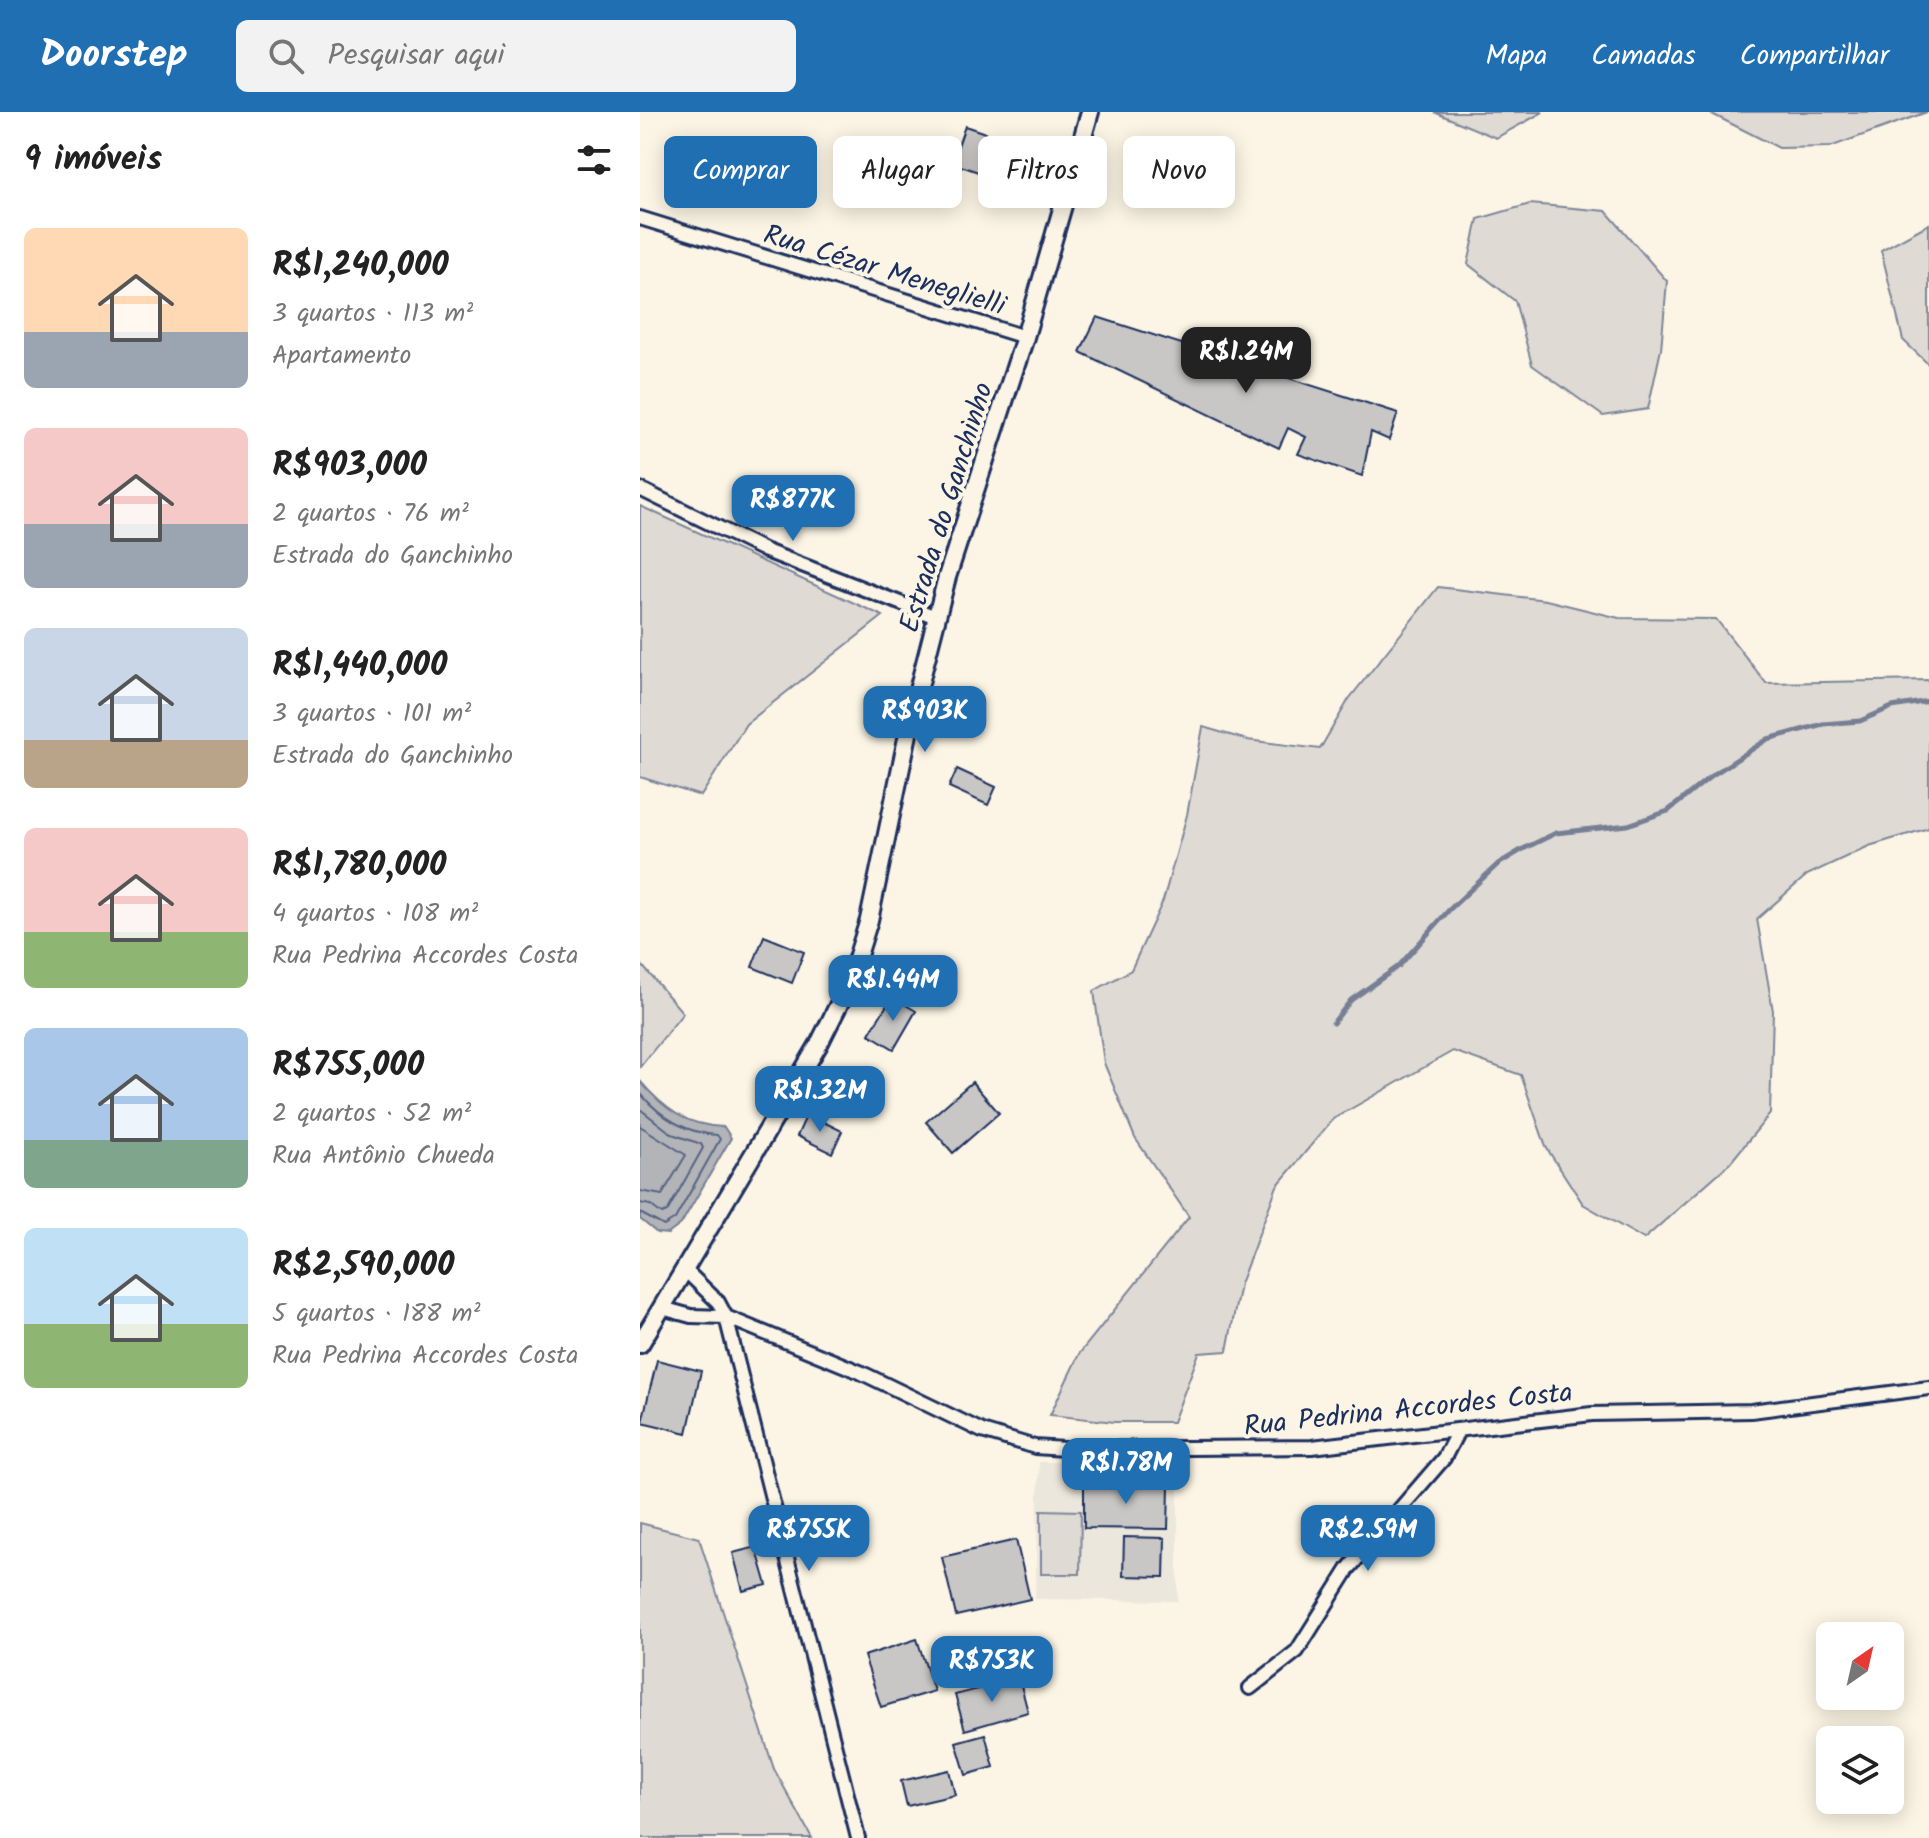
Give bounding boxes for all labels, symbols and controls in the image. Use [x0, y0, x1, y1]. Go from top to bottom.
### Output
search box [236, 20, 796, 92]
text: Doorstep [40, 26, 188, 86]
text: Pesquisar aqui [328, 32, 505, 80]
icon: search [264, 34, 308, 78]
text: Mapa [1486, 34, 1547, 79]
text: Camadas [1591, 34, 1696, 79]
text: Compartilhar [1740, 34, 1889, 79]
text: 9 imóveis [24, 133, 162, 187]
chip: Comprar [664, 136, 817, 208]
chip: Alugar [833, 136, 962, 208]
chip: Filtros [978, 136, 1107, 208]
chip: Novo [1123, 136, 1235, 208]
icon: filters [572, 138, 616, 182]
street label: Rua Cézar Meneglielli [758, 213, 1012, 330]
text: R$1,240,000 [272, 239, 449, 293]
icon: home [88, 260, 184, 356]
text: 3 quartos · 113 m² [272, 293, 473, 335]
pin: R$1.24M [1172, 327, 1320, 395]
text: R$1.24M [1199, 332, 1293, 374]
text: Apartamento [272, 335, 411, 377]
street label: Estrada do Ganchinho [888, 377, 1007, 638]
text: R$903,000 [272, 439, 427, 493]
icon: home [88, 460, 184, 556]
pin: R$877K [728, 475, 858, 543]
text: R$877K [750, 480, 836, 522]
text: 2 quartos · 76 m² [272, 493, 469, 535]
text: Estrada do Ganchinho [272, 535, 513, 577]
text: R$1,440,000 [272, 639, 447, 693]
icon: home [88, 660, 184, 756]
pin: R$903K [860, 686, 990, 754]
text: R$903K [881, 691, 969, 733]
text: 3 quartos · 101 m² [272, 693, 471, 735]
text: Estrada do Ganchinho [272, 735, 513, 777]
text: R$1,780,000 [272, 839, 447, 893]
icon: home [88, 860, 184, 956]
text: 4 quartos · 108 m² [272, 893, 478, 935]
text: Rua Pedrina Accordes Costa [272, 935, 579, 977]
pin: R$1.44M [819, 955, 967, 1023]
text: R$1.44M [846, 960, 940, 1002]
text: R$755,000 [272, 1039, 424, 1093]
icon: home [88, 1060, 184, 1156]
pin: R$1.32M [746, 1066, 894, 1134]
text: R$1.32M [773, 1071, 867, 1113]
text: 2 quartos · 52 m² [272, 1093, 471, 1135]
text: Rua Antônio Chueda [272, 1135, 495, 1177]
text: R$2,590,000 [272, 1239, 454, 1293]
icon: home [88, 1260, 184, 1356]
text: 5 quartos · 188 m² [272, 1293, 481, 1335]
text: Rua Pedrina Accordes Costa [272, 1335, 579, 1377]
street label: Rua Pedrina Accordes Costa [1242, 1371, 1575, 1450]
pin: R$1.78M [1052, 1438, 1200, 1506]
text: R$1.78M [1080, 1443, 1172, 1485]
pin: R$755K [744, 1505, 874, 1573]
pin: R$2.59M [1294, 1505, 1442, 1573]
text: R$755K [766, 1510, 852, 1552]
text: R$2.59M [1319, 1510, 1417, 1552]
north arrow [1816, 1622, 1904, 1710]
map controls [1816, 1622, 1904, 1814]
pin: R$753K [927, 1636, 1057, 1704]
text: R$753K [949, 1641, 1035, 1683]
button: layers [1816, 1726, 1904, 1814]

